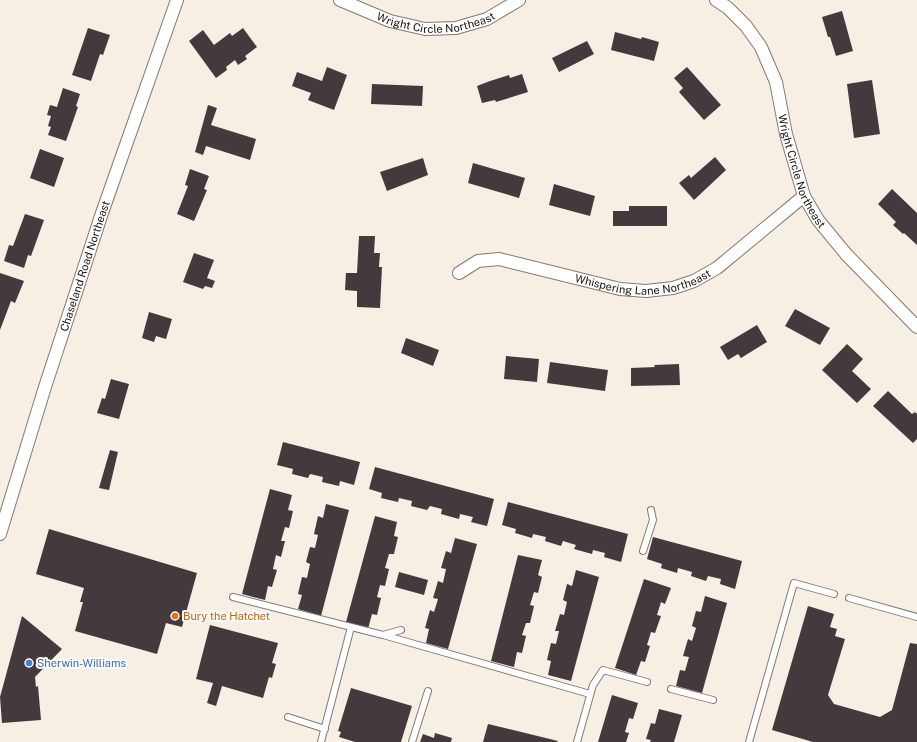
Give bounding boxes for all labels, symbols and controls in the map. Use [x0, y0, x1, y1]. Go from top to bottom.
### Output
street label: Wright Circle Northeast [375, 10, 497, 35]
street label: Wright Circle Northeast [776, 113, 828, 230]
street label: Chaseland Road Northeast [58, 199, 112, 333]
street label: Whispering Lane Northeast [574, 267, 713, 297]
place label: Bury the Hatchet [183, 610, 270, 622]
marker: Bury the Hatchet [170, 611, 180, 621]
place label: Sherwin-Williams [37, 657, 126, 669]
marker: Sherwin-Williams [24, 658, 34, 668]

